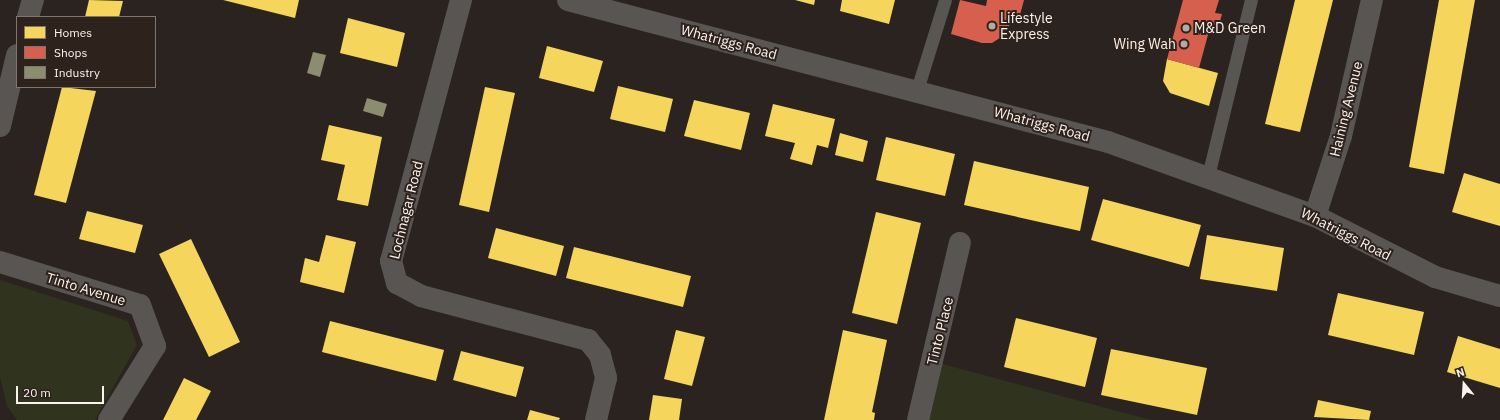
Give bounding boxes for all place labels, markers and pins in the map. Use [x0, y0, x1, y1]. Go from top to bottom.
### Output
place label: Lifestyle Express [1000, 10, 1053, 42]
place label: M&D Green [1194, 20, 1266, 36]
marker: Lifestyle Express [987, 21, 997, 31]
marker: M&D Green [1181, 23, 1191, 33]
place label: Wing Wah [1114, 36, 1176, 52]
marker: Wing Wah [1179, 39, 1189, 49]

